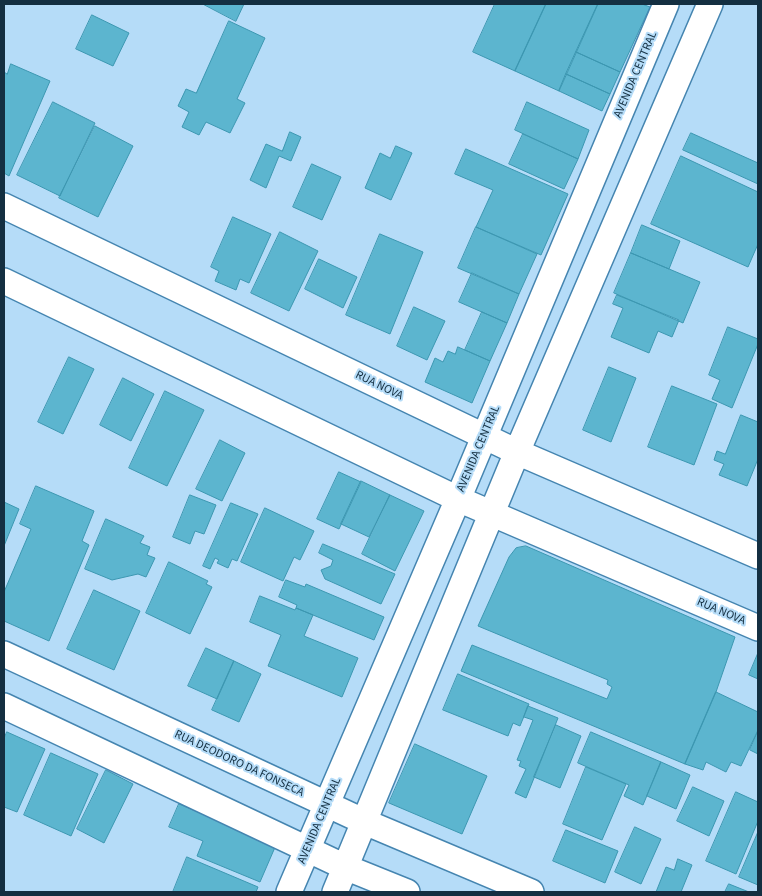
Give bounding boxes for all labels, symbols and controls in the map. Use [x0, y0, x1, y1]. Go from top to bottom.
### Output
street label: AVENIDA CENTRAL [611, 30, 661, 120]
street label: RUA NOVA [353, 368, 405, 404]
street label: AVENIDA CENTRAL [454, 404, 504, 494]
street label: RUA NOVA [695, 595, 747, 629]
street label: RUA DEODORO DA FONSECA [172, 728, 306, 800]
street label: AVENIDA CENTRAL [295, 776, 345, 866]

